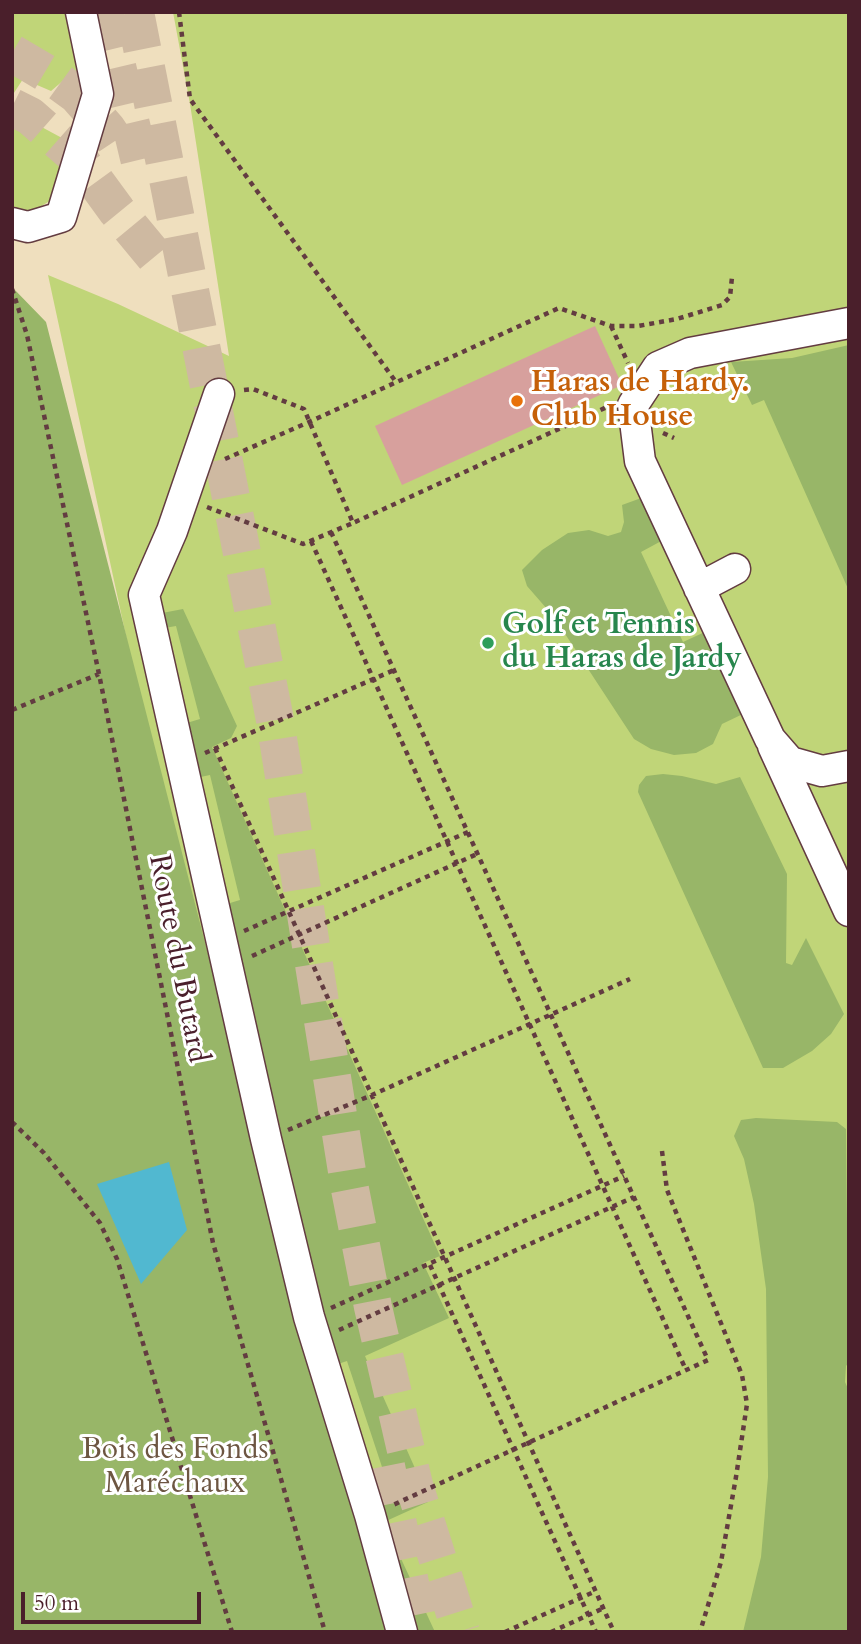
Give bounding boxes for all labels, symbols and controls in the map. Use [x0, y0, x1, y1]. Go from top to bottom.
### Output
place label: Haras de Hardy. Club House [531, 366, 750, 436]
marker: Haras de Hardy. Club House [509, 393, 525, 409]
place label: Golf et Tennis du Haras de Jardy [502, 608, 742, 678]
marker: Golf et Tennis du Haras de Jardy [480, 635, 496, 651]
street label: Route du Butard [139, 852, 215, 1066]
park label: Bois des Fonds Maréchaux [81, 1433, 269, 1504]
scale bar [24, 1578, 205, 1622]
text: 50 m [34, 1589, 79, 1618]

